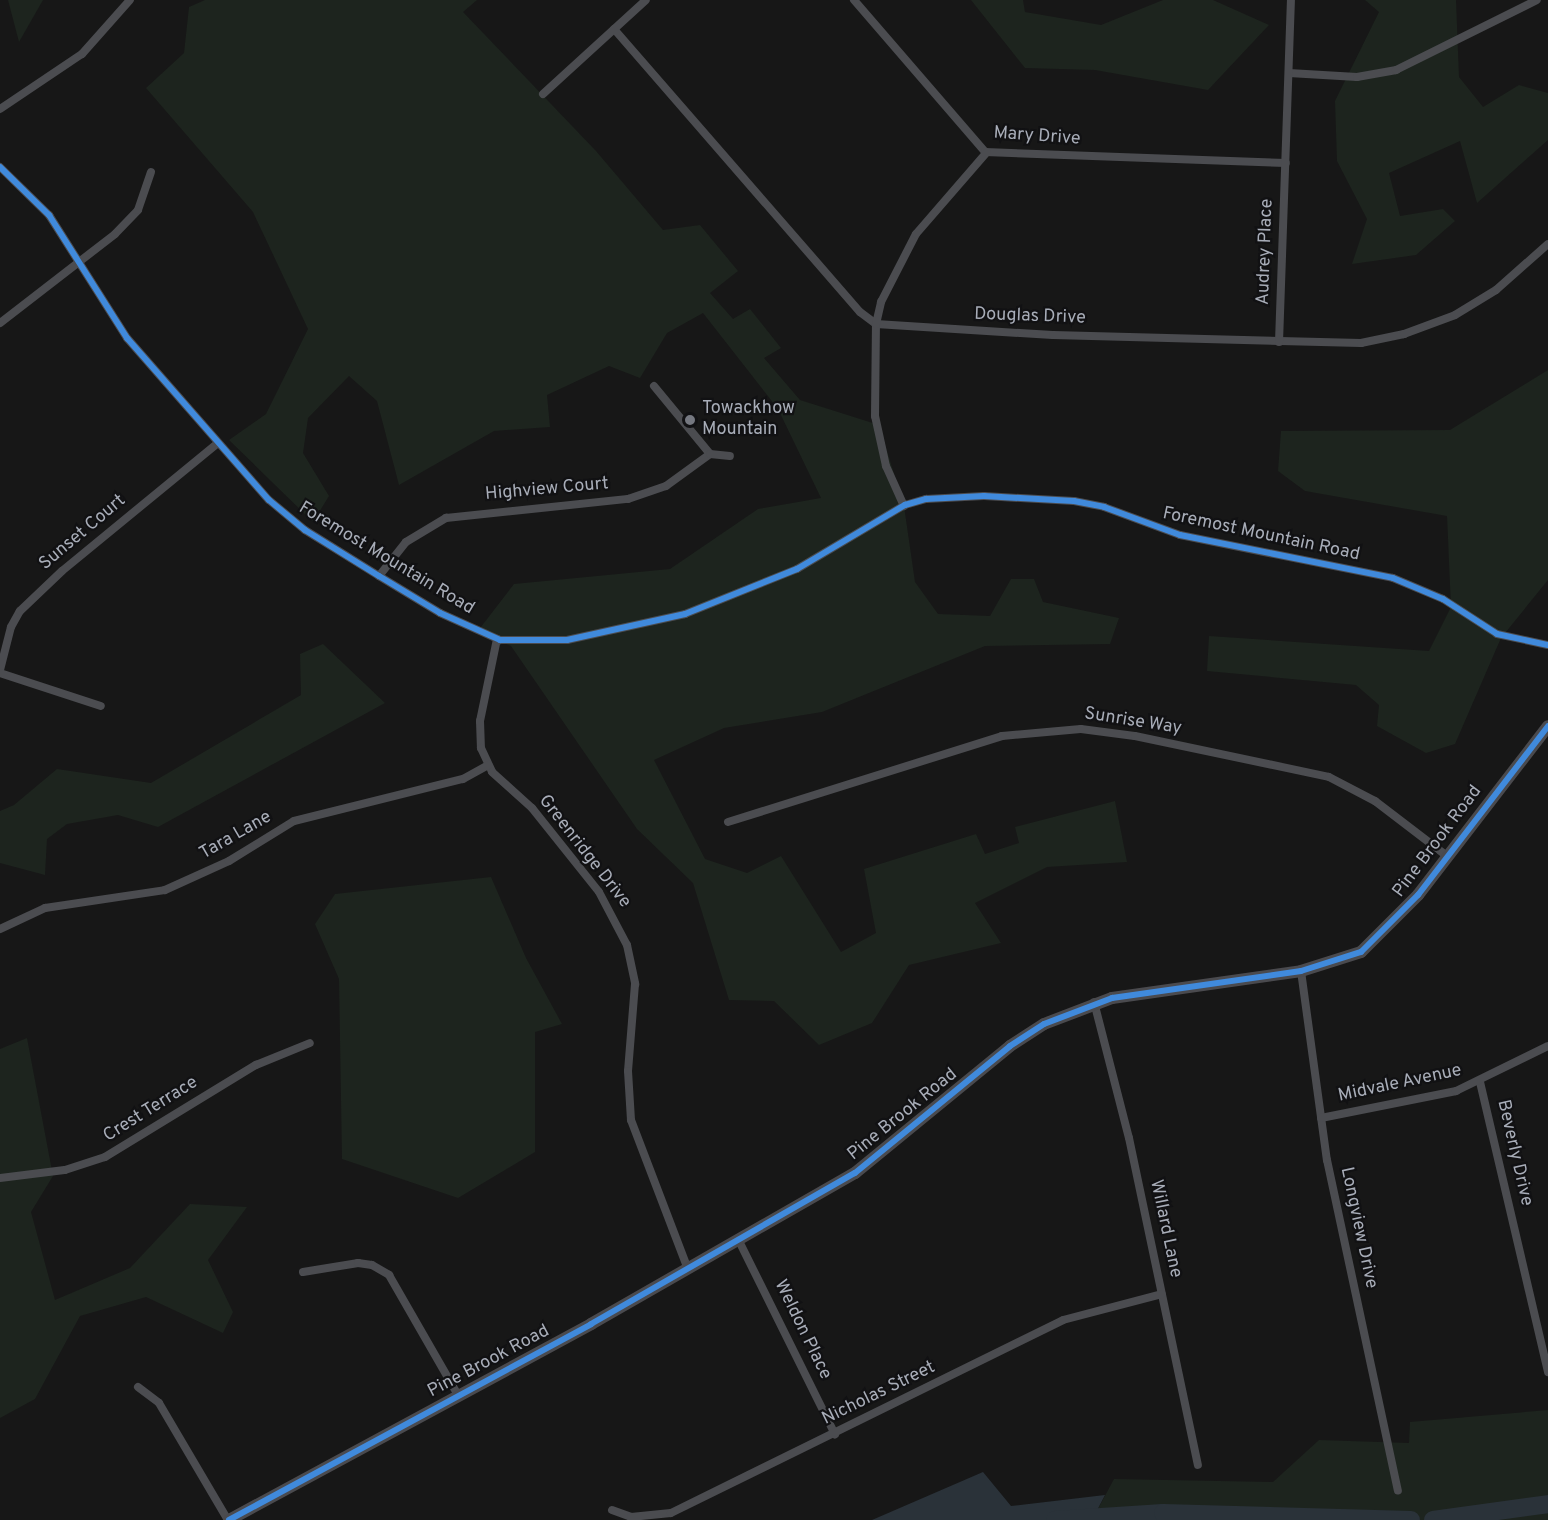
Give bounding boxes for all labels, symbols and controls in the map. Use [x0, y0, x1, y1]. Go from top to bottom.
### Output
street label: Mary Drive [993, 123, 1081, 151]
street label: Audrey Place [1253, 198, 1279, 306]
street label: Douglas Drive [974, 304, 1086, 330]
place label: Towackhow Mountain [702, 399, 795, 442]
marker: Towackhow Mountain [683, 413, 697, 427]
street label: Highview Court [484, 474, 610, 506]
street label: Sunset Court [35, 491, 131, 575]
street label: Foremost Mountain Road [294, 498, 478, 620]
street label: Foremost Mountain Road [1160, 504, 1362, 566]
street label: Sunrise Way [1083, 704, 1183, 740]
street label: Pine Brook Road [1389, 782, 1487, 902]
street label: Greenridge Drive [533, 791, 635, 913]
street label: Tara Lane [196, 807, 276, 865]
street label: Midvale Avenue [1336, 1060, 1464, 1108]
street label: Pine Brook Road [844, 1064, 962, 1166]
street label: Crest Terrace [100, 1072, 202, 1148]
street label: Beverly Drive [1491, 1098, 1537, 1208]
street label: Longview Drive [1335, 1165, 1381, 1291]
street label: Willard Lane [1144, 1178, 1186, 1280]
street label: Weldon Place [769, 1277, 835, 1383]
street label: Pine Brook Road [425, 1321, 553, 1403]
street label: Nicholas Street [819, 1357, 939, 1431]

